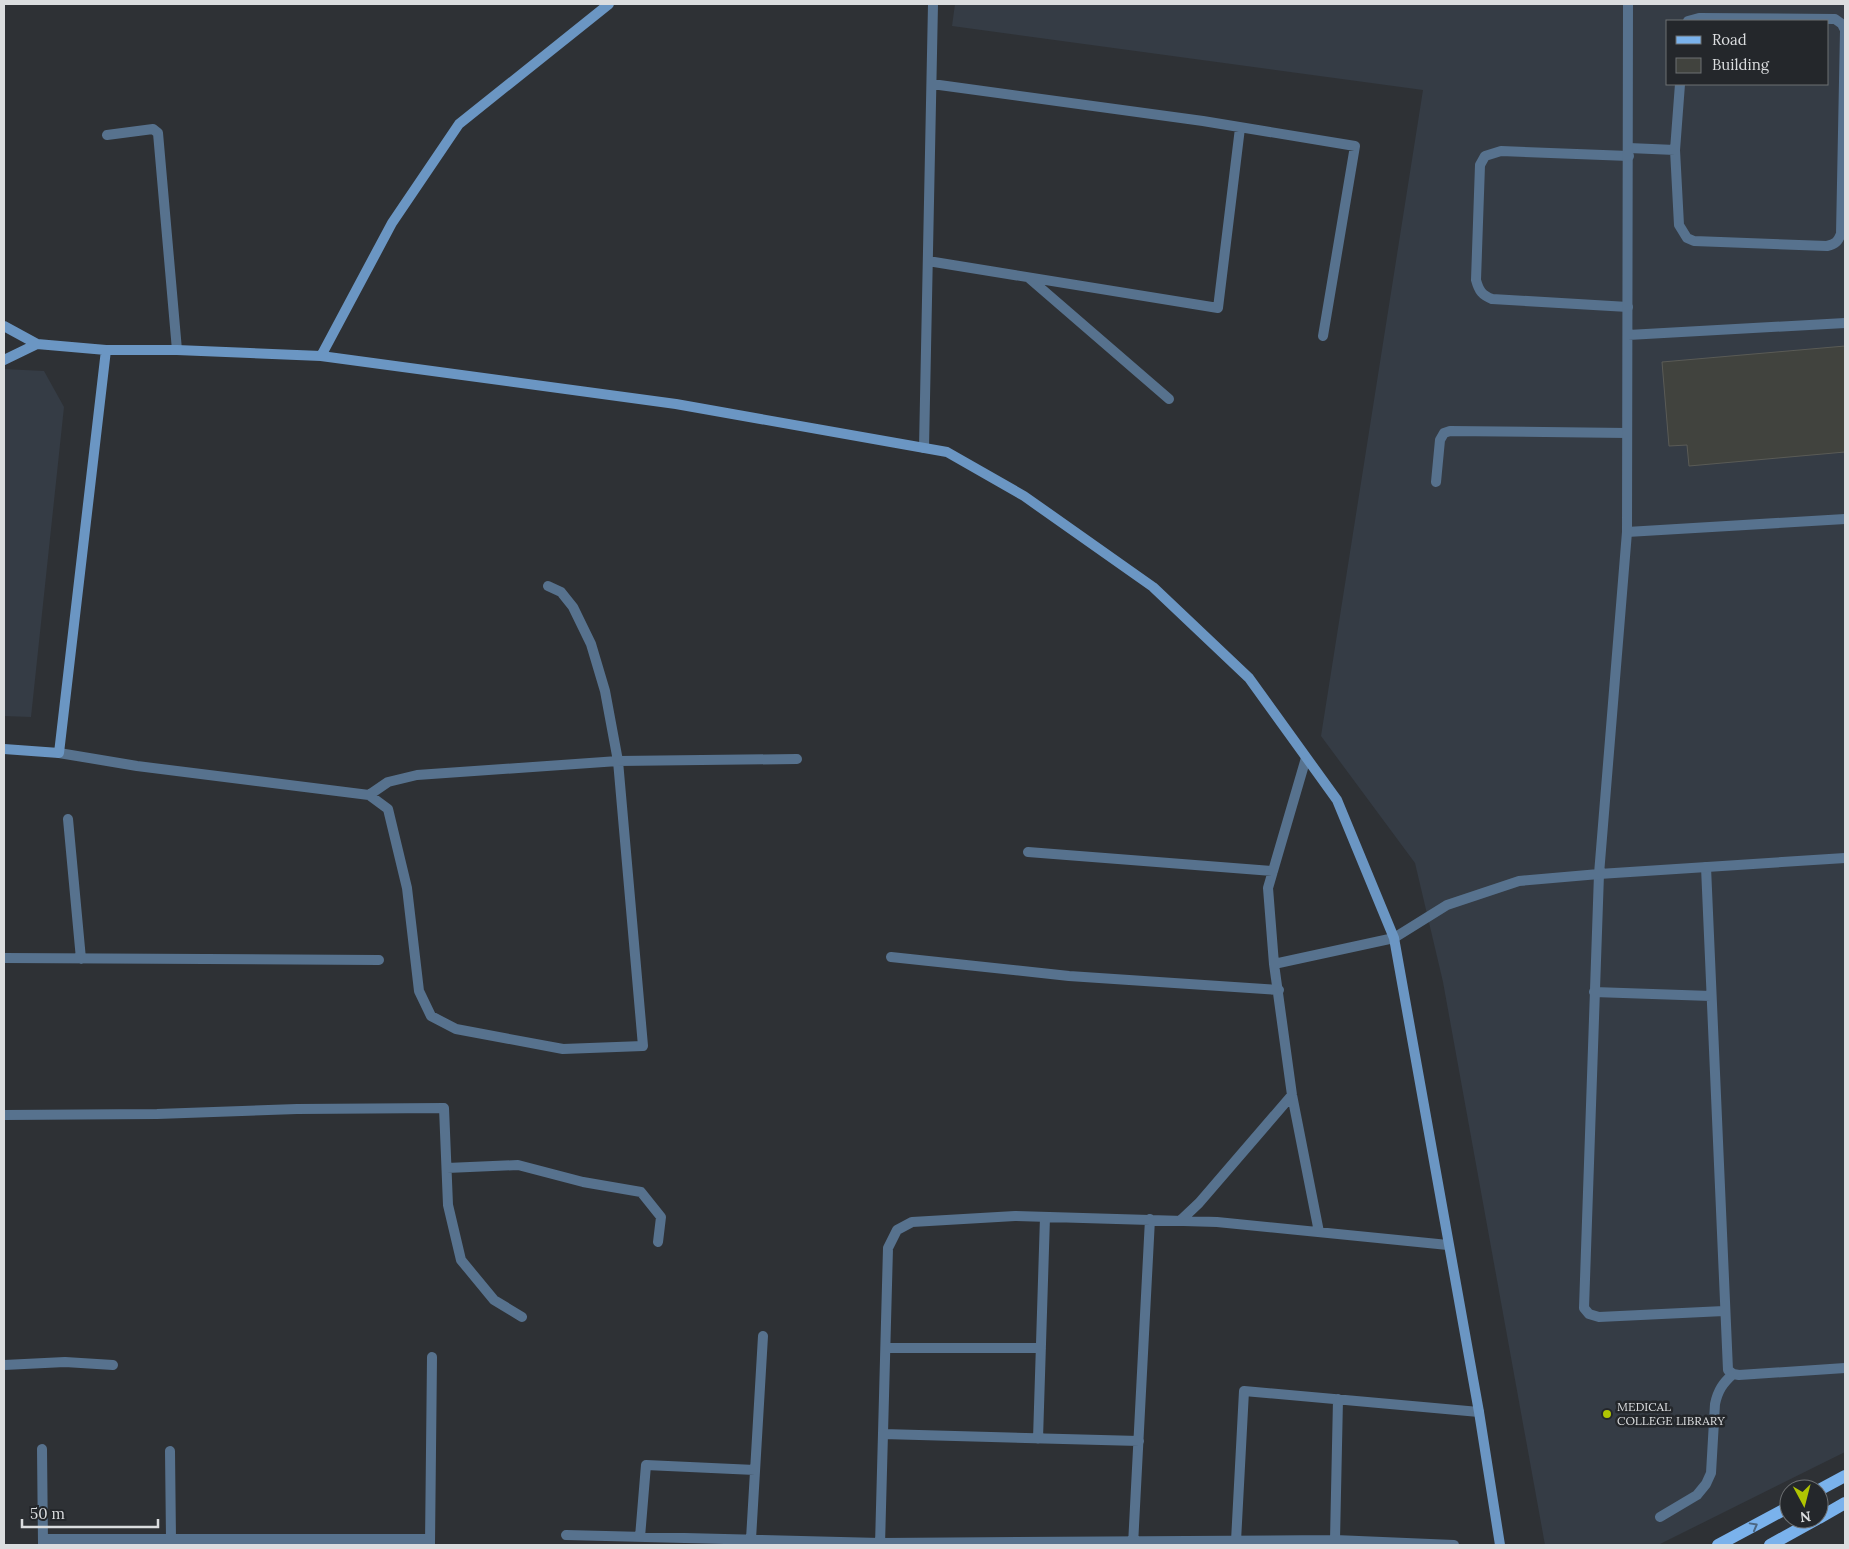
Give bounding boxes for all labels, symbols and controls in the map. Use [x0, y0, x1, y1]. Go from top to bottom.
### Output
legend [1666, 20, 1829, 85]
text: Road [1712, 30, 1747, 49]
text: Building [1712, 55, 1770, 74]
place label: MEDICAL COLLEGE LIBRARY [1617, 1399, 1725, 1428]
marker: MEDICAL COLLEGE LIBRARY [1601, 1408, 1613, 1420]
north arrow [1779, 1479, 1829, 1529]
scale bar [22, 1496, 159, 1528]
text: 50 m [30, 1504, 65, 1523]
text: N [1799, 1507, 1812, 1527]
one-way arrow [1748, 1522, 1757, 1532]

